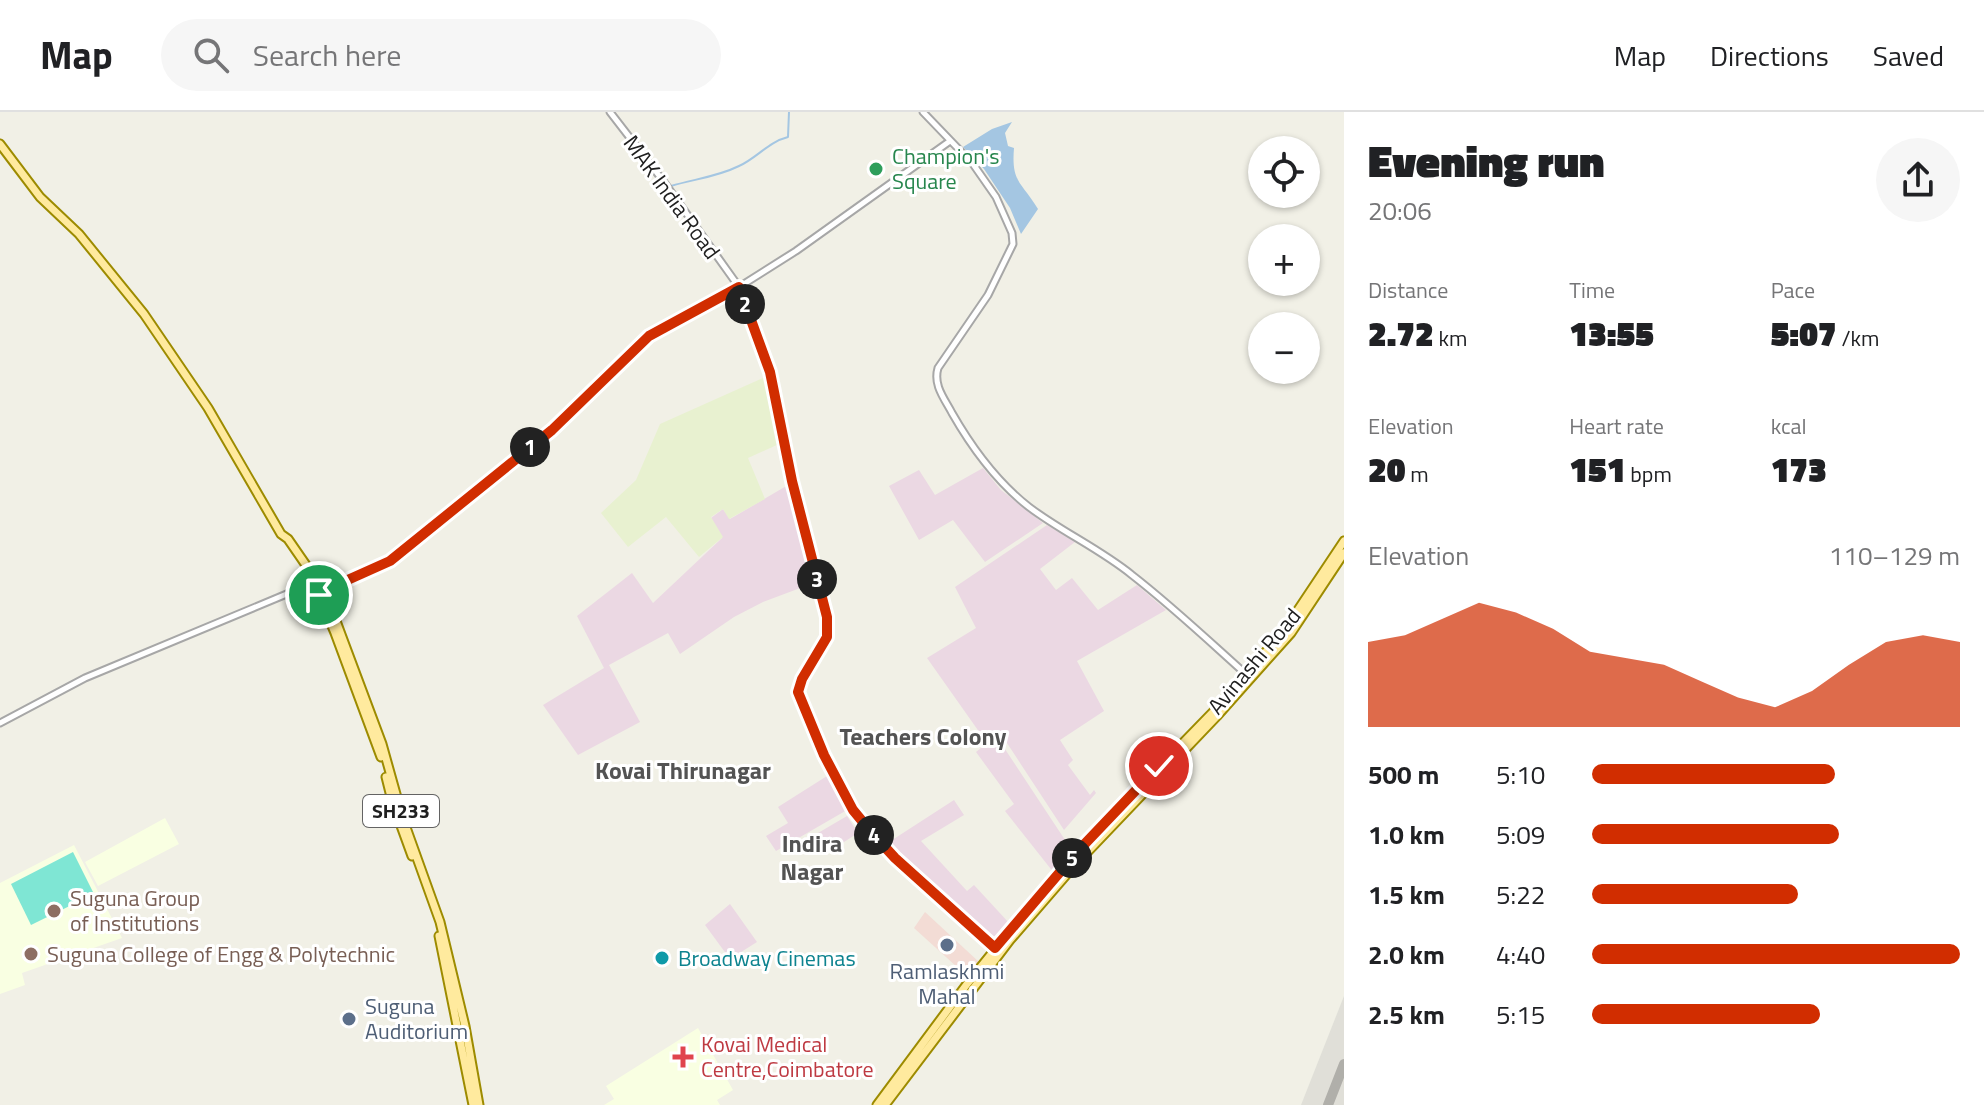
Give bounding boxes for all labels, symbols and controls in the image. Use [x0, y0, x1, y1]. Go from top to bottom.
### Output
search box [161, 19, 721, 91]
text: Map [40, 26, 113, 84]
text: Search here [253, 32, 402, 78]
icon: search [189, 33, 233, 77]
text: Map [1614, 34, 1666, 77]
text: Directions [1710, 34, 1829, 77]
text: Saved [1873, 34, 1944, 77]
text: Evening run [1368, 127, 1605, 194]
street label: MAK India Road [615, 128, 729, 266]
map controls [1248, 136, 1320, 384]
button: locate [1248, 136, 1320, 208]
button: share [1876, 138, 1960, 222]
place label: Champion's Square [892, 139, 999, 198]
marker: Champion's Square [867, 160, 885, 178]
text: 20:06 [1368, 191, 1432, 230]
button: + [1248, 224, 1320, 296]
text: Distance [1368, 273, 1448, 307]
text: Time [1569, 273, 1615, 307]
text: Pace [1771, 273, 1815, 307]
pin: 2 [725, 284, 765, 324]
text: 2 [739, 287, 751, 321]
text: 2.72 [1368, 307, 1434, 359]
text: 13:55 [1569, 307, 1654, 359]
text: 5:07 [1771, 307, 1837, 359]
button: − [1248, 312, 1320, 384]
text: km [1434, 321, 1467, 355]
text: /km [1837, 321, 1879, 355]
text: Elevation [1368, 409, 1454, 443]
text: Heart rate [1569, 409, 1664, 443]
text: kcal [1771, 409, 1807, 443]
pin: 1 [510, 427, 550, 467]
text: 1 [524, 430, 536, 464]
text: 20 [1368, 443, 1405, 495]
text: 151 [1569, 443, 1625, 495]
text: 173 [1771, 443, 1827, 495]
text: m [1405, 457, 1429, 491]
text: bpm [1625, 457, 1672, 491]
text: Elevation [1368, 536, 1469, 575]
text: 110–129 m [1829, 536, 1960, 575]
pin: 3 [797, 559, 837, 599]
pin [285, 561, 353, 629]
text: 3 [811, 562, 823, 596]
icon: arrive [297, 573, 341, 617]
street label: Avinashi Road [1199, 600, 1309, 722]
district label: Teachers Colony [839, 718, 1007, 754]
pin [1125, 732, 1193, 800]
icon: check [1137, 744, 1181, 788]
district label: Kovai Thirunagar [595, 752, 771, 788]
text: 500 m [1368, 755, 1439, 794]
text: 5:10 [1496, 755, 1545, 794]
road number: SH233 [363, 795, 439, 827]
pin: 4 [854, 815, 894, 855]
text: 1.0 km [1368, 815, 1445, 854]
text: 5:09 [1496, 815, 1545, 854]
text: 4 [868, 818, 880, 852]
district label: Indira Nagar [781, 825, 844, 889]
pin: 5 [1052, 838, 1092, 878]
text: 5 [1066, 841, 1078, 875]
text: 1.5 km [1368, 875, 1445, 914]
text: 5:22 [1496, 875, 1545, 914]
place label: Suguna Group of Institutions [70, 881, 200, 940]
marker: Suguna Group of Institutions [45, 902, 63, 920]
text: 2.0 km [1368, 935, 1445, 974]
text: 4:40 [1496, 935, 1545, 974]
marker: Ramlaskhmi Mahal [938, 936, 956, 954]
place label: Suguna College of Engg & Polytechnic [47, 937, 395, 971]
place label: Broadway Cinemas [678, 941, 856, 975]
marker: Suguna College of Engg & Polytechnic [22, 945, 40, 963]
marker: Broadway Cinemas [653, 949, 671, 967]
place label: Ramlaskhmi Mahal [890, 954, 1004, 1013]
place label: Suguna Auditorium [365, 989, 468, 1048]
text: 2.5 km [1368, 995, 1445, 1034]
text: 5:15 [1496, 995, 1545, 1034]
marker: Suguna Auditorium [340, 1010, 358, 1028]
place label: Kovai Medical Centre,Coimbatore [701, 1027, 874, 1086]
marker: Kovai Medical Centre,Coimbatore [672, 1046, 694, 1068]

